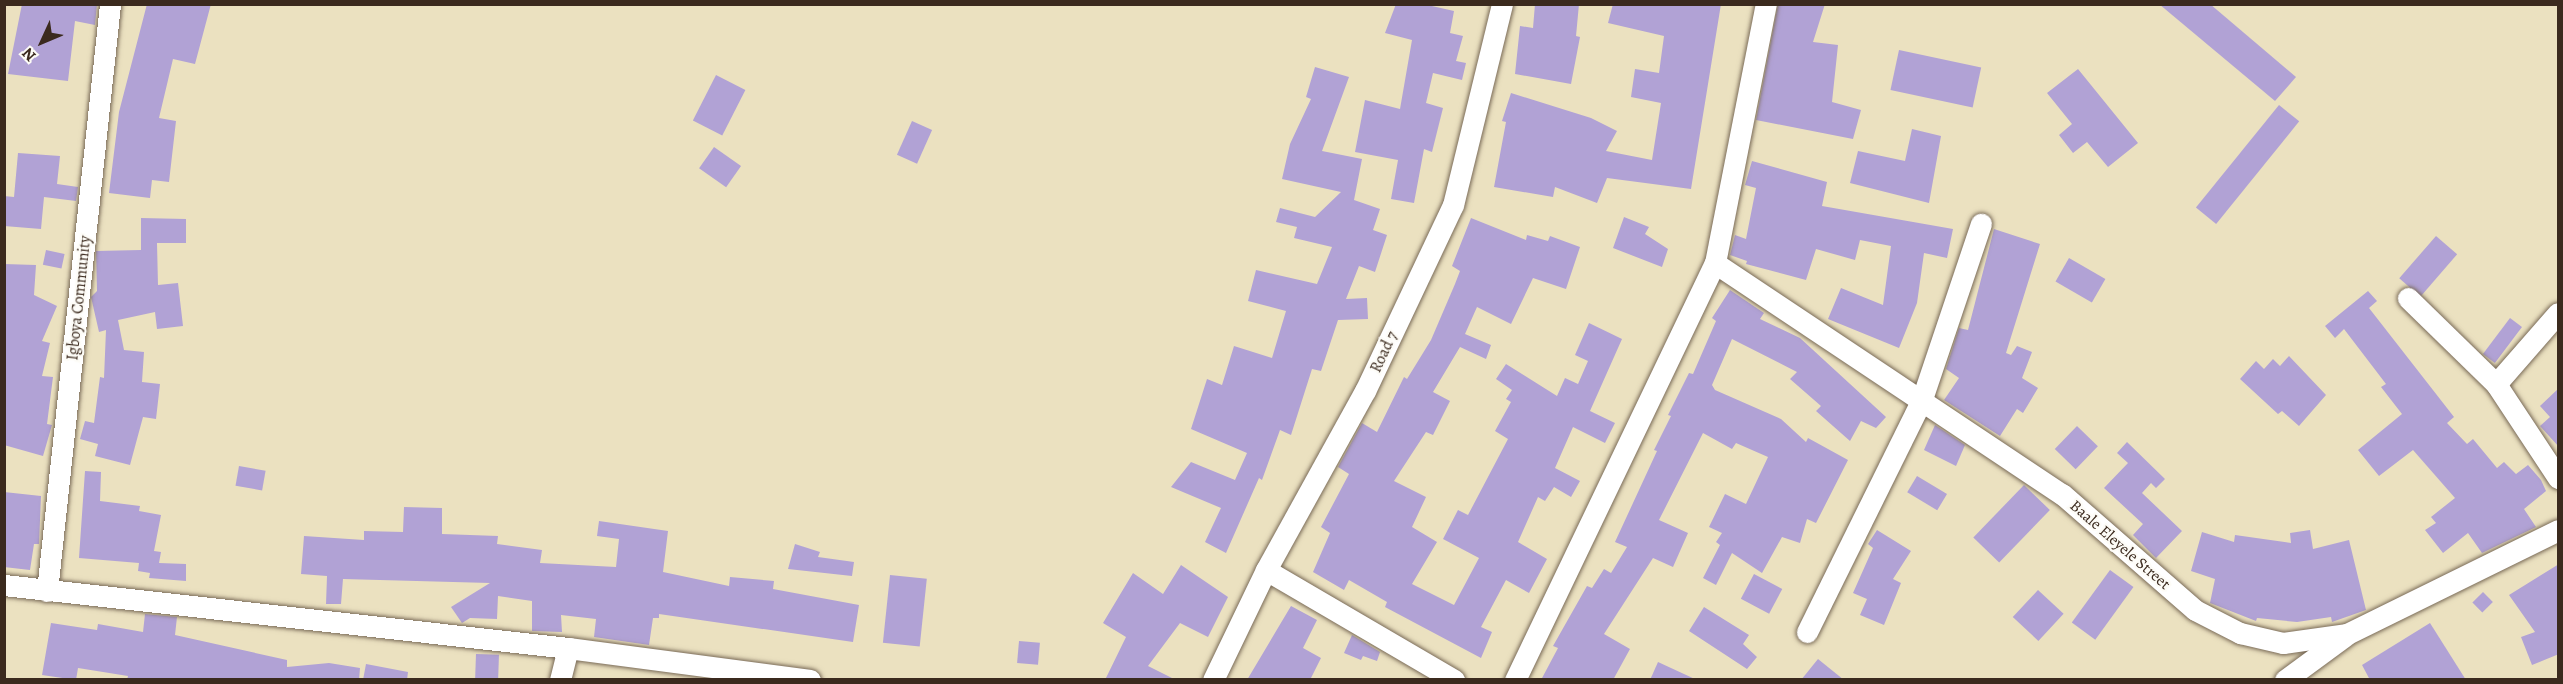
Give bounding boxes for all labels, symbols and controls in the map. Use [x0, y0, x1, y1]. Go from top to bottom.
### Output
north arrow [12, 12, 72, 72]
text: N [17, 43, 41, 66]
street label: Igboya Community [63, 235, 95, 361]
street label: Road 7 [1366, 328, 1402, 376]
street label: Baale Eleyele Street [2066, 496, 2174, 594]

